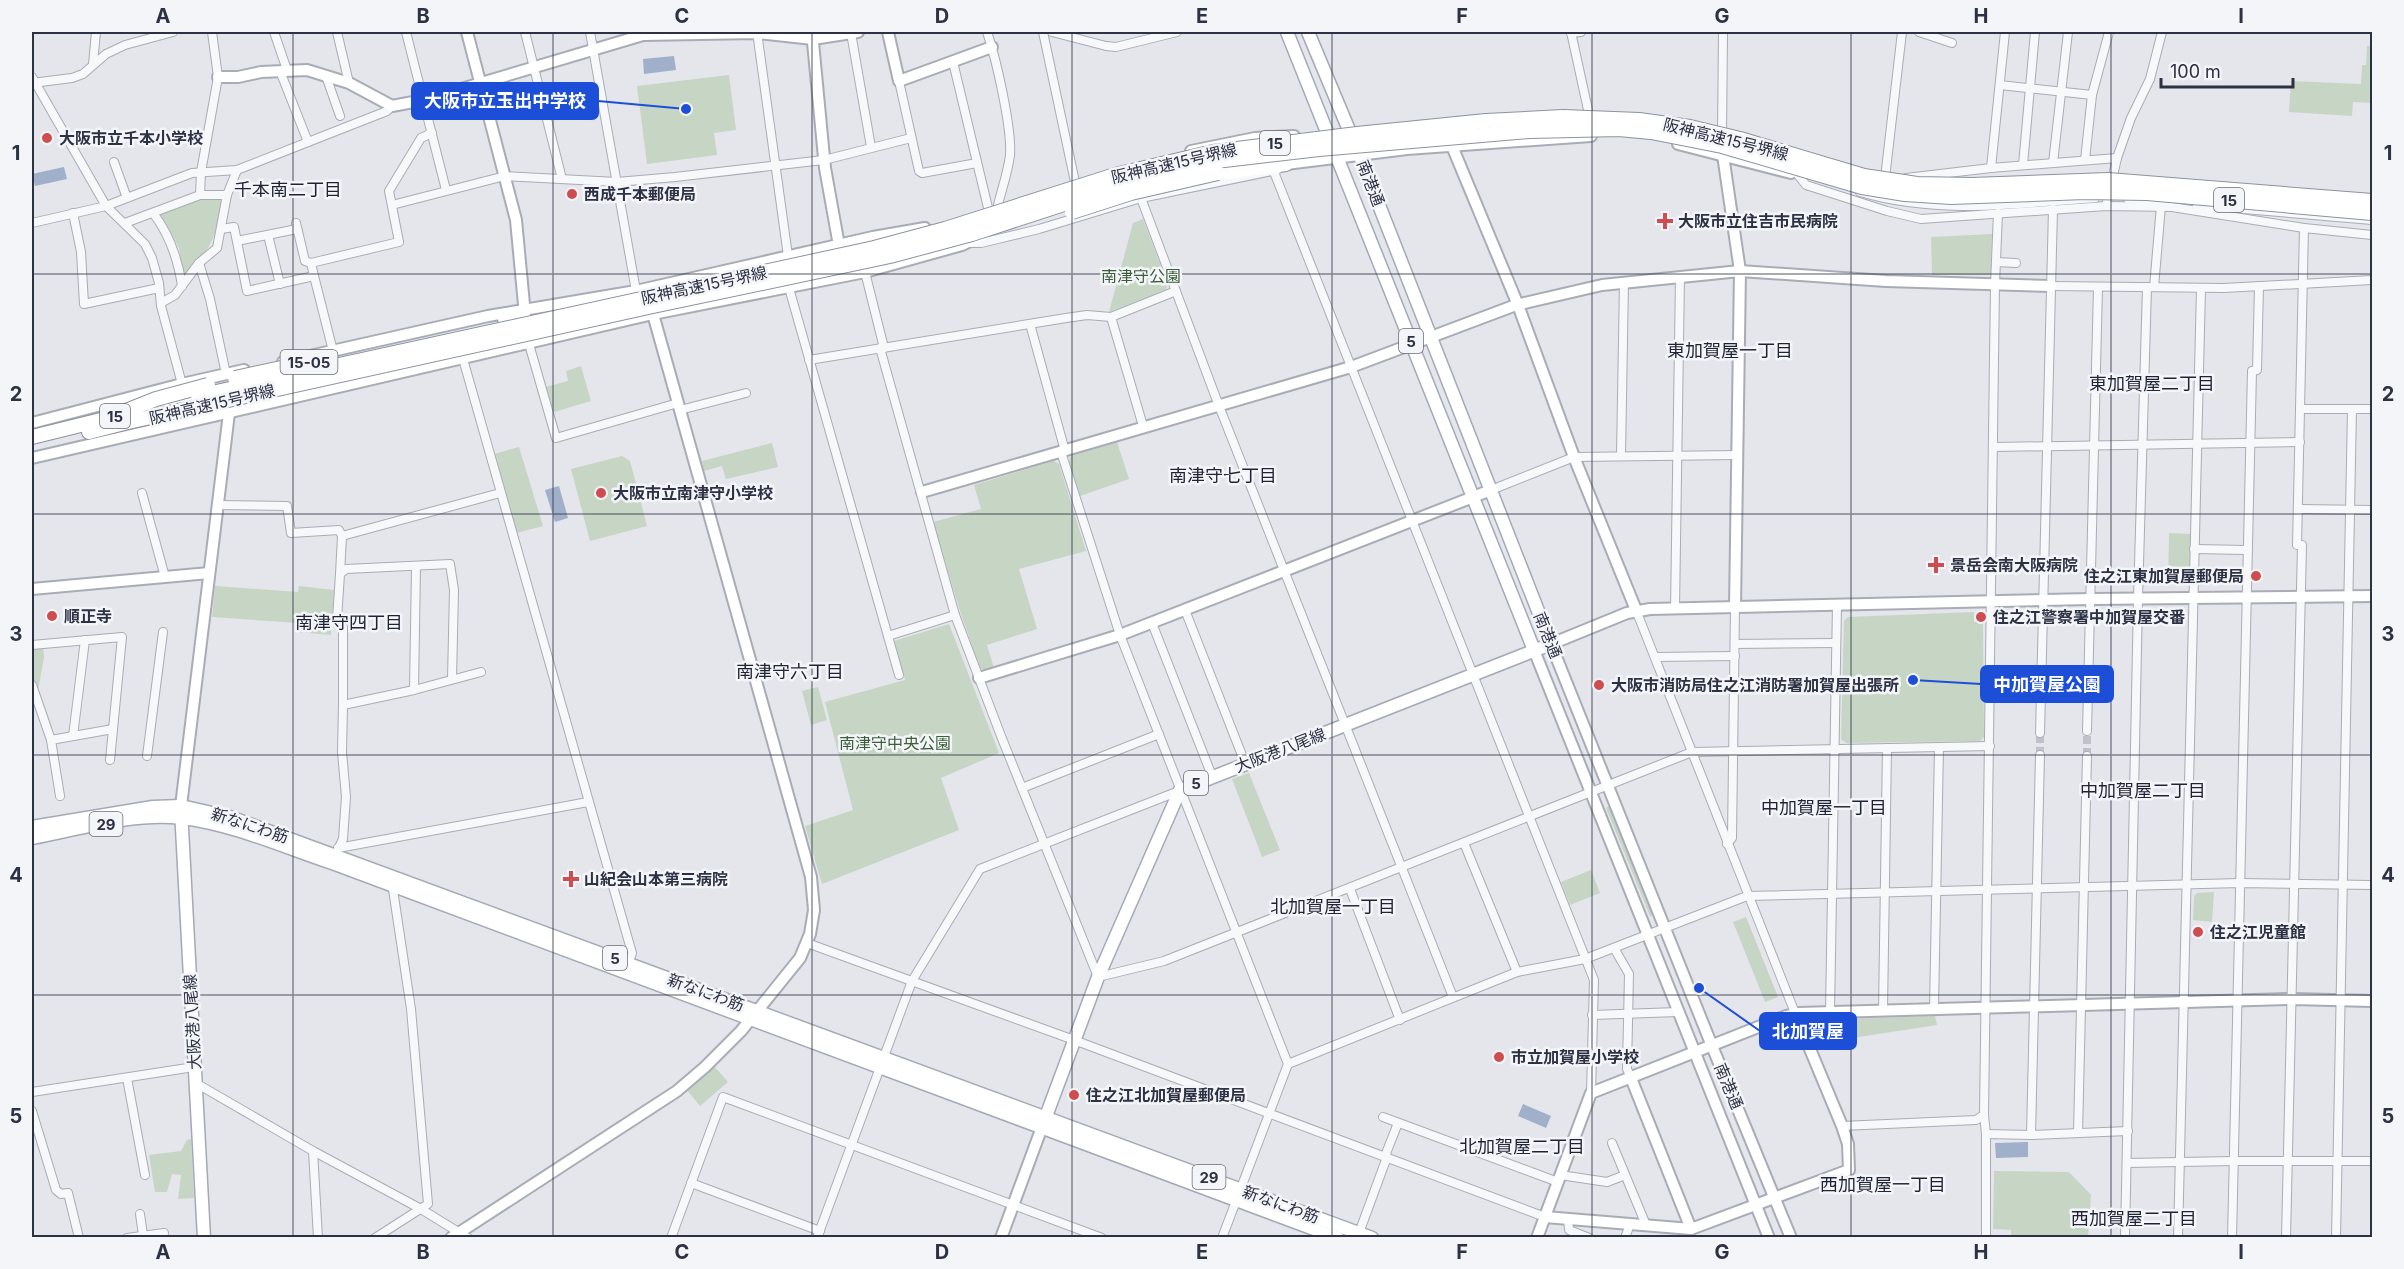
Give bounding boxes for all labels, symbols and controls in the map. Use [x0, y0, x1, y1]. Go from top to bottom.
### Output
text: A [156, 4, 171, 28]
text: B [416, 4, 430, 28]
text: C [675, 4, 689, 28]
text: D [935, 4, 949, 28]
text: E [1196, 4, 1208, 28]
text: F [1456, 4, 1468, 28]
text: G [1714, 4, 1730, 28]
text: H [1974, 4, 1988, 28]
text: I [2238, 4, 2244, 28]
scale bar [2161, 51, 2293, 89]
text: 100 m [2170, 61, 2221, 82]
callout: 大阪市立玉出中学校 [412, 83, 598, 119]
text: 大阪市立玉出中学校 [424, 90, 586, 111]
street label: 阪神高速15号堺線 [1661, 114, 1791, 164]
place label: 大阪市立千本小学校 [59, 128, 203, 148]
marker: 大阪市立千本小学校 [40, 131, 54, 145]
road number: 15 [1260, 131, 1290, 155]
street label: 阪神高速15号堺線 [1109, 139, 1239, 187]
text: 1 [12, 141, 20, 165]
text: 1 [2384, 141, 2392, 165]
street label: 南港通 [1353, 157, 1389, 209]
district label: 千本南二丁目 [234, 179, 342, 200]
place label: 西成千本郵便局 [584, 184, 696, 204]
marker: 西成千本郵便局 [565, 187, 579, 201]
road number: 15 [2214, 188, 2244, 212]
place label: 大阪市立住吉市民病院 [1678, 211, 1838, 231]
marker: 大阪市立住吉市民病院 [1656, 212, 1674, 230]
street label: 阪神高速15号堺線 [639, 262, 769, 308]
park label: 南津守公園 [1101, 266, 1181, 286]
road number: 5 [1399, 329, 1423, 353]
district label: 東加賀屋一丁目 [1667, 340, 1793, 361]
road number: 15-05 [280, 350, 338, 374]
district label: 東加賀屋二丁目 [2089, 373, 2215, 394]
street label: 阪神高速15号堺線 [147, 380, 277, 428]
text: 2 [10, 382, 22, 406]
text: 2 [2382, 382, 2394, 406]
road number: 15 [100, 404, 130, 428]
district label: 南津守七丁目 [1169, 465, 1277, 486]
place label: 大阪市立南津守小学校 [613, 483, 773, 503]
marker: 大阪市立南津守小学校 [594, 486, 608, 500]
place label: 景岳会南大阪病院 [1950, 555, 2078, 575]
marker: 景岳会南大阪病院 [1927, 556, 1945, 574]
place label: 住之江東加賀屋郵便局 [2083, 566, 2244, 586]
marker: 住之江東加賀屋郵便局 [2249, 569, 2263, 583]
place label: 順正寺 [64, 606, 112, 626]
place label: 住之江警察署中加賀屋交番 [1992, 607, 2185, 627]
marker: 順正寺 [45, 609, 59, 623]
street label: 南港通 [1530, 609, 1566, 661]
marker: 住之江警察署中加賀屋交番 [1974, 610, 1988, 624]
district label: 南津守四丁目 [295, 612, 403, 633]
text: 3 [10, 622, 22, 646]
text: 3 [2382, 622, 2394, 646]
district label: 南津守六丁目 [736, 661, 844, 682]
callout: 中加賀屋公園 [1981, 666, 2113, 702]
text: 中加賀屋公園 [1993, 674, 2101, 695]
place label: 大阪市消防局住之江消防署加賀屋出張所 [1611, 675, 1899, 695]
marker: 大阪市消防局住之江消防署加賀屋出張所 [1592, 678, 1606, 692]
street label: 大阪港八尾線 [1232, 723, 1328, 777]
park label: 南津守中央公園 [839, 733, 951, 753]
road number: 5 [1184, 771, 1208, 795]
district label: 中加賀屋二丁目 [2080, 780, 2206, 801]
district label: 中加賀屋一丁目 [1761, 797, 1887, 818]
street label: 新なにわ筋 [209, 803, 291, 847]
road number: 29 [90, 812, 122, 836]
text: 4 [9, 863, 23, 887]
text: 4 [2381, 863, 2395, 887]
place label: 山紀会山本第三病院 [584, 869, 728, 889]
marker: 山紀会山本第三病院 [562, 870, 580, 888]
district label: 北加賀屋一丁目 [1270, 896, 1396, 917]
place label: 住之江児童館 [2209, 922, 2306, 942]
marker: 住之江児童館 [2191, 925, 2205, 939]
road number: 5 [603, 946, 627, 970]
street label: 新なにわ筋 [665, 969, 747, 1015]
street label: 大阪港八尾線 [180, 974, 204, 1070]
callout: 北加賀屋 [1760, 1013, 1856, 1049]
text: 北加賀屋 [1772, 1021, 1844, 1042]
place label: 市立加賀屋小学校 [1511, 1047, 1639, 1067]
marker: 市立加賀屋小学校 [1492, 1050, 1506, 1064]
street label: 南港通 [1710, 1060, 1748, 1112]
place label: 住之江北加賀屋郵便局 [1085, 1085, 1246, 1105]
marker: 住之江北加賀屋郵便局 [1067, 1088, 1081, 1102]
text: 5 [10, 1104, 22, 1128]
text: 5 [2382, 1104, 2394, 1128]
district label: 北加賀屋二丁目 [1459, 1136, 1585, 1157]
road number: 29 [1192, 1165, 1226, 1189]
district label: 西加賀屋一丁目 [1820, 1174, 1946, 1195]
street label: 新なにわ筋 [1240, 1181, 1322, 1227]
district label: 西加賀屋二丁目 [2071, 1208, 2197, 1229]
text: A [156, 1240, 171, 1264]
text: B [416, 1240, 430, 1264]
text: C [675, 1240, 689, 1264]
text: D [935, 1240, 949, 1264]
text: E [1196, 1240, 1208, 1264]
text: F [1456, 1240, 1468, 1264]
text: G [1714, 1240, 1730, 1264]
text: H [1974, 1240, 1988, 1264]
text: I [2238, 1240, 2244, 1264]

